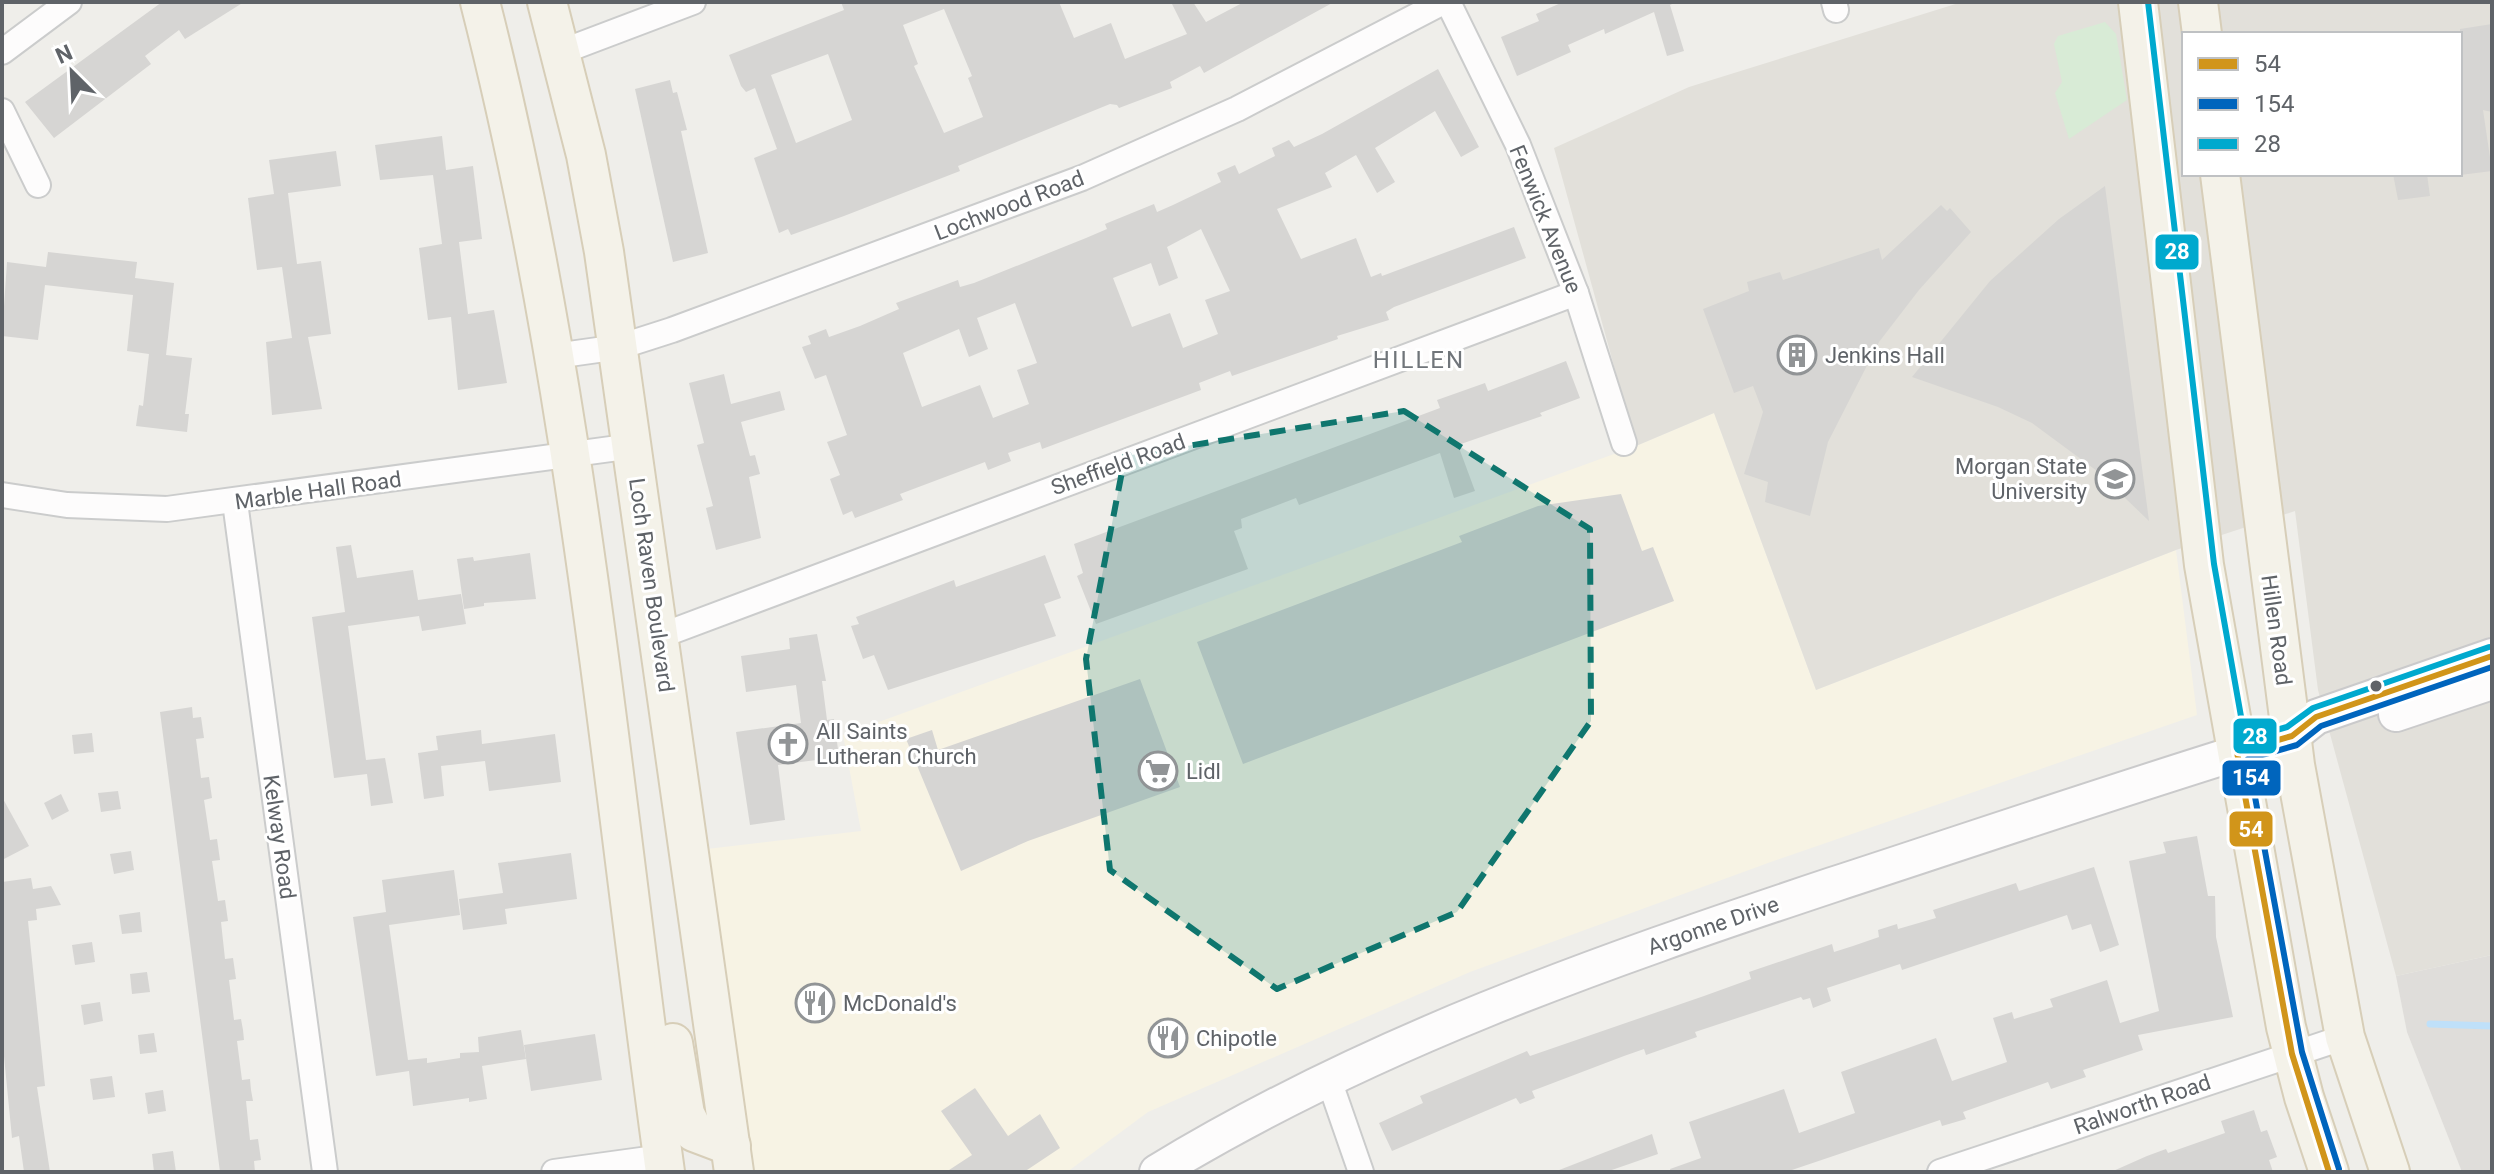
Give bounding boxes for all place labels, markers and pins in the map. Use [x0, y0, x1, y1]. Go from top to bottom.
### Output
building icon: Jenkins Hall [1776, 334, 1818, 376]
place label: Jenkins Hall [1825, 343, 1945, 368]
place label: Morgan State University [1955, 454, 2088, 504]
school or university icon: Morgan State University [2094, 458, 2136, 500]
unlabelled marker [2368, 678, 2384, 694]
place label: All Saints Lutheran Church [816, 719, 977, 769]
church icon: All Saints Lutheran Church [767, 723, 809, 765]
supermarket icon: Lidl [1137, 750, 1179, 792]
place label: Lidl [1186, 759, 1221, 784]
restaurant icon: McDonald's [794, 982, 836, 1024]
place label: McDonald's [843, 991, 957, 1016]
restaurant icon: Chipotle [1147, 1017, 1189, 1059]
place label: Chipotle [1196, 1026, 1277, 1051]

